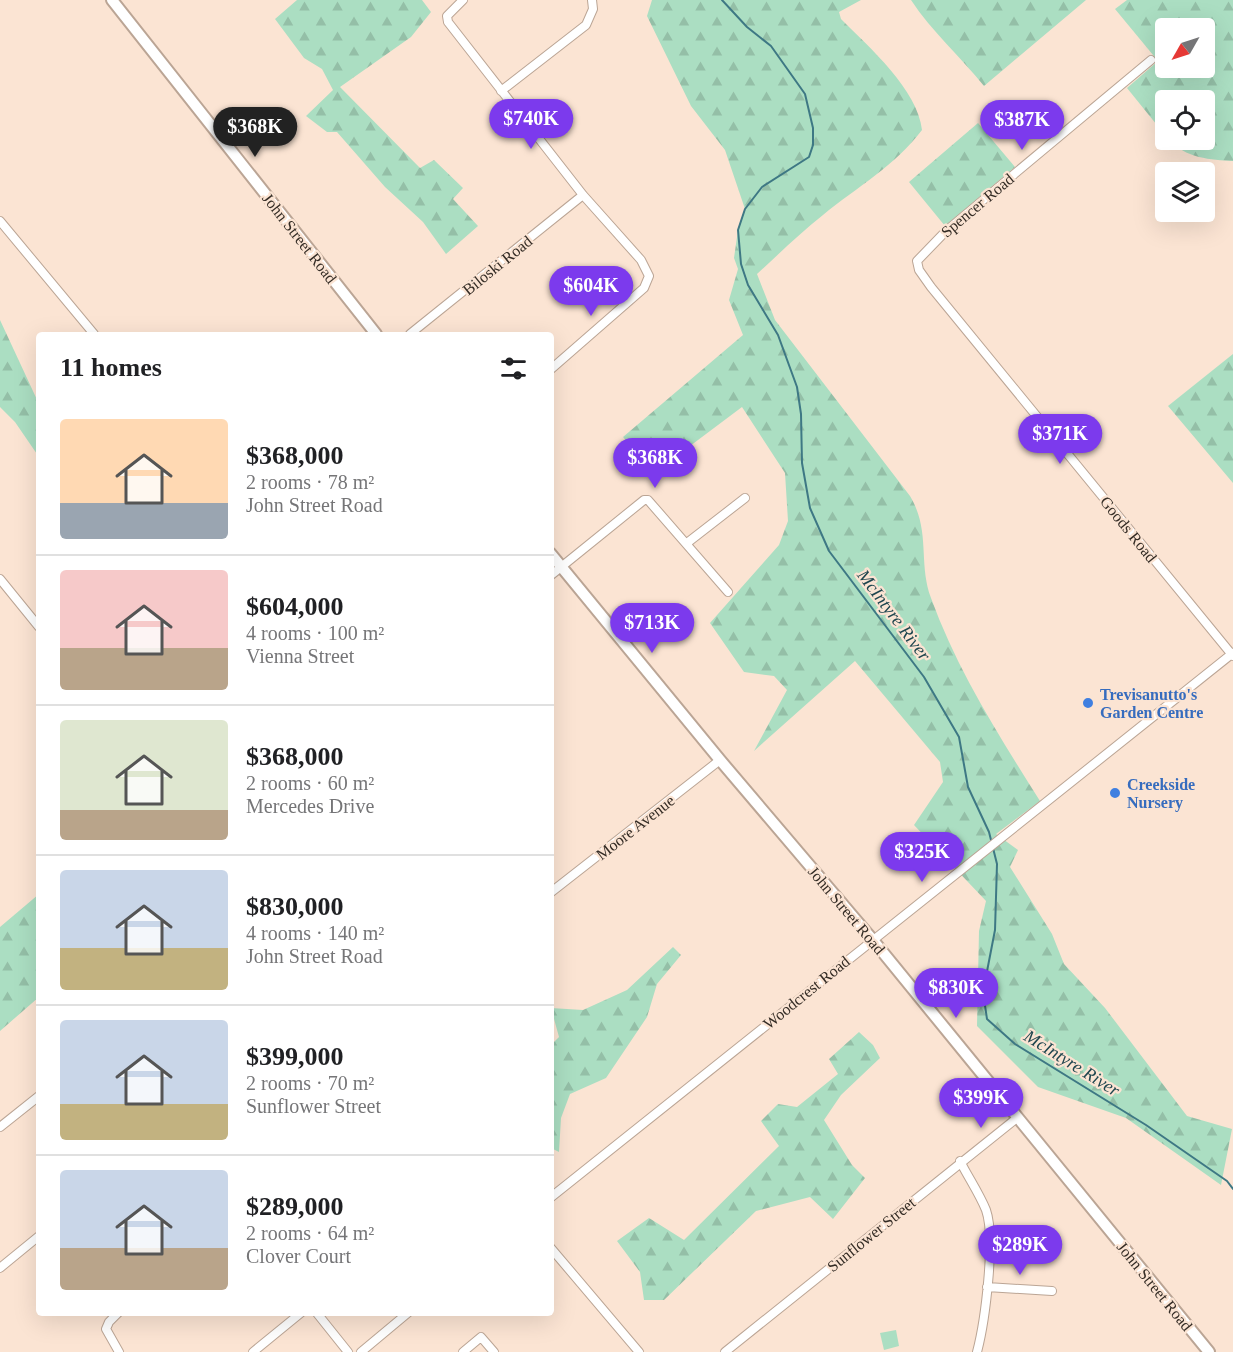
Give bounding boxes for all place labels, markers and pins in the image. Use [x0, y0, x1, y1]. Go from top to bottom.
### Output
pin: $740K [489, 99, 573, 150]
pin: $387K [980, 100, 1064, 151]
pin: $368K [213, 107, 297, 158]
pin: $604K [549, 266, 633, 317]
pin: $371K [1018, 414, 1102, 465]
pin: $368K [613, 438, 697, 489]
pin: $713K [610, 603, 694, 654]
place label: Trevisanutto's Garden Centre [1100, 686, 1203, 721]
marker: Trevisanutto's Garden Centre [1081, 696, 1095, 710]
place label: Creekside Nursery [1127, 776, 1195, 812]
marker: Creekside Nursery [1108, 786, 1122, 800]
pin: $325K [880, 832, 964, 883]
pin: $830K [914, 968, 998, 1019]
pin: $399K [939, 1078, 1023, 1129]
pin: $289K [978, 1225, 1062, 1276]

